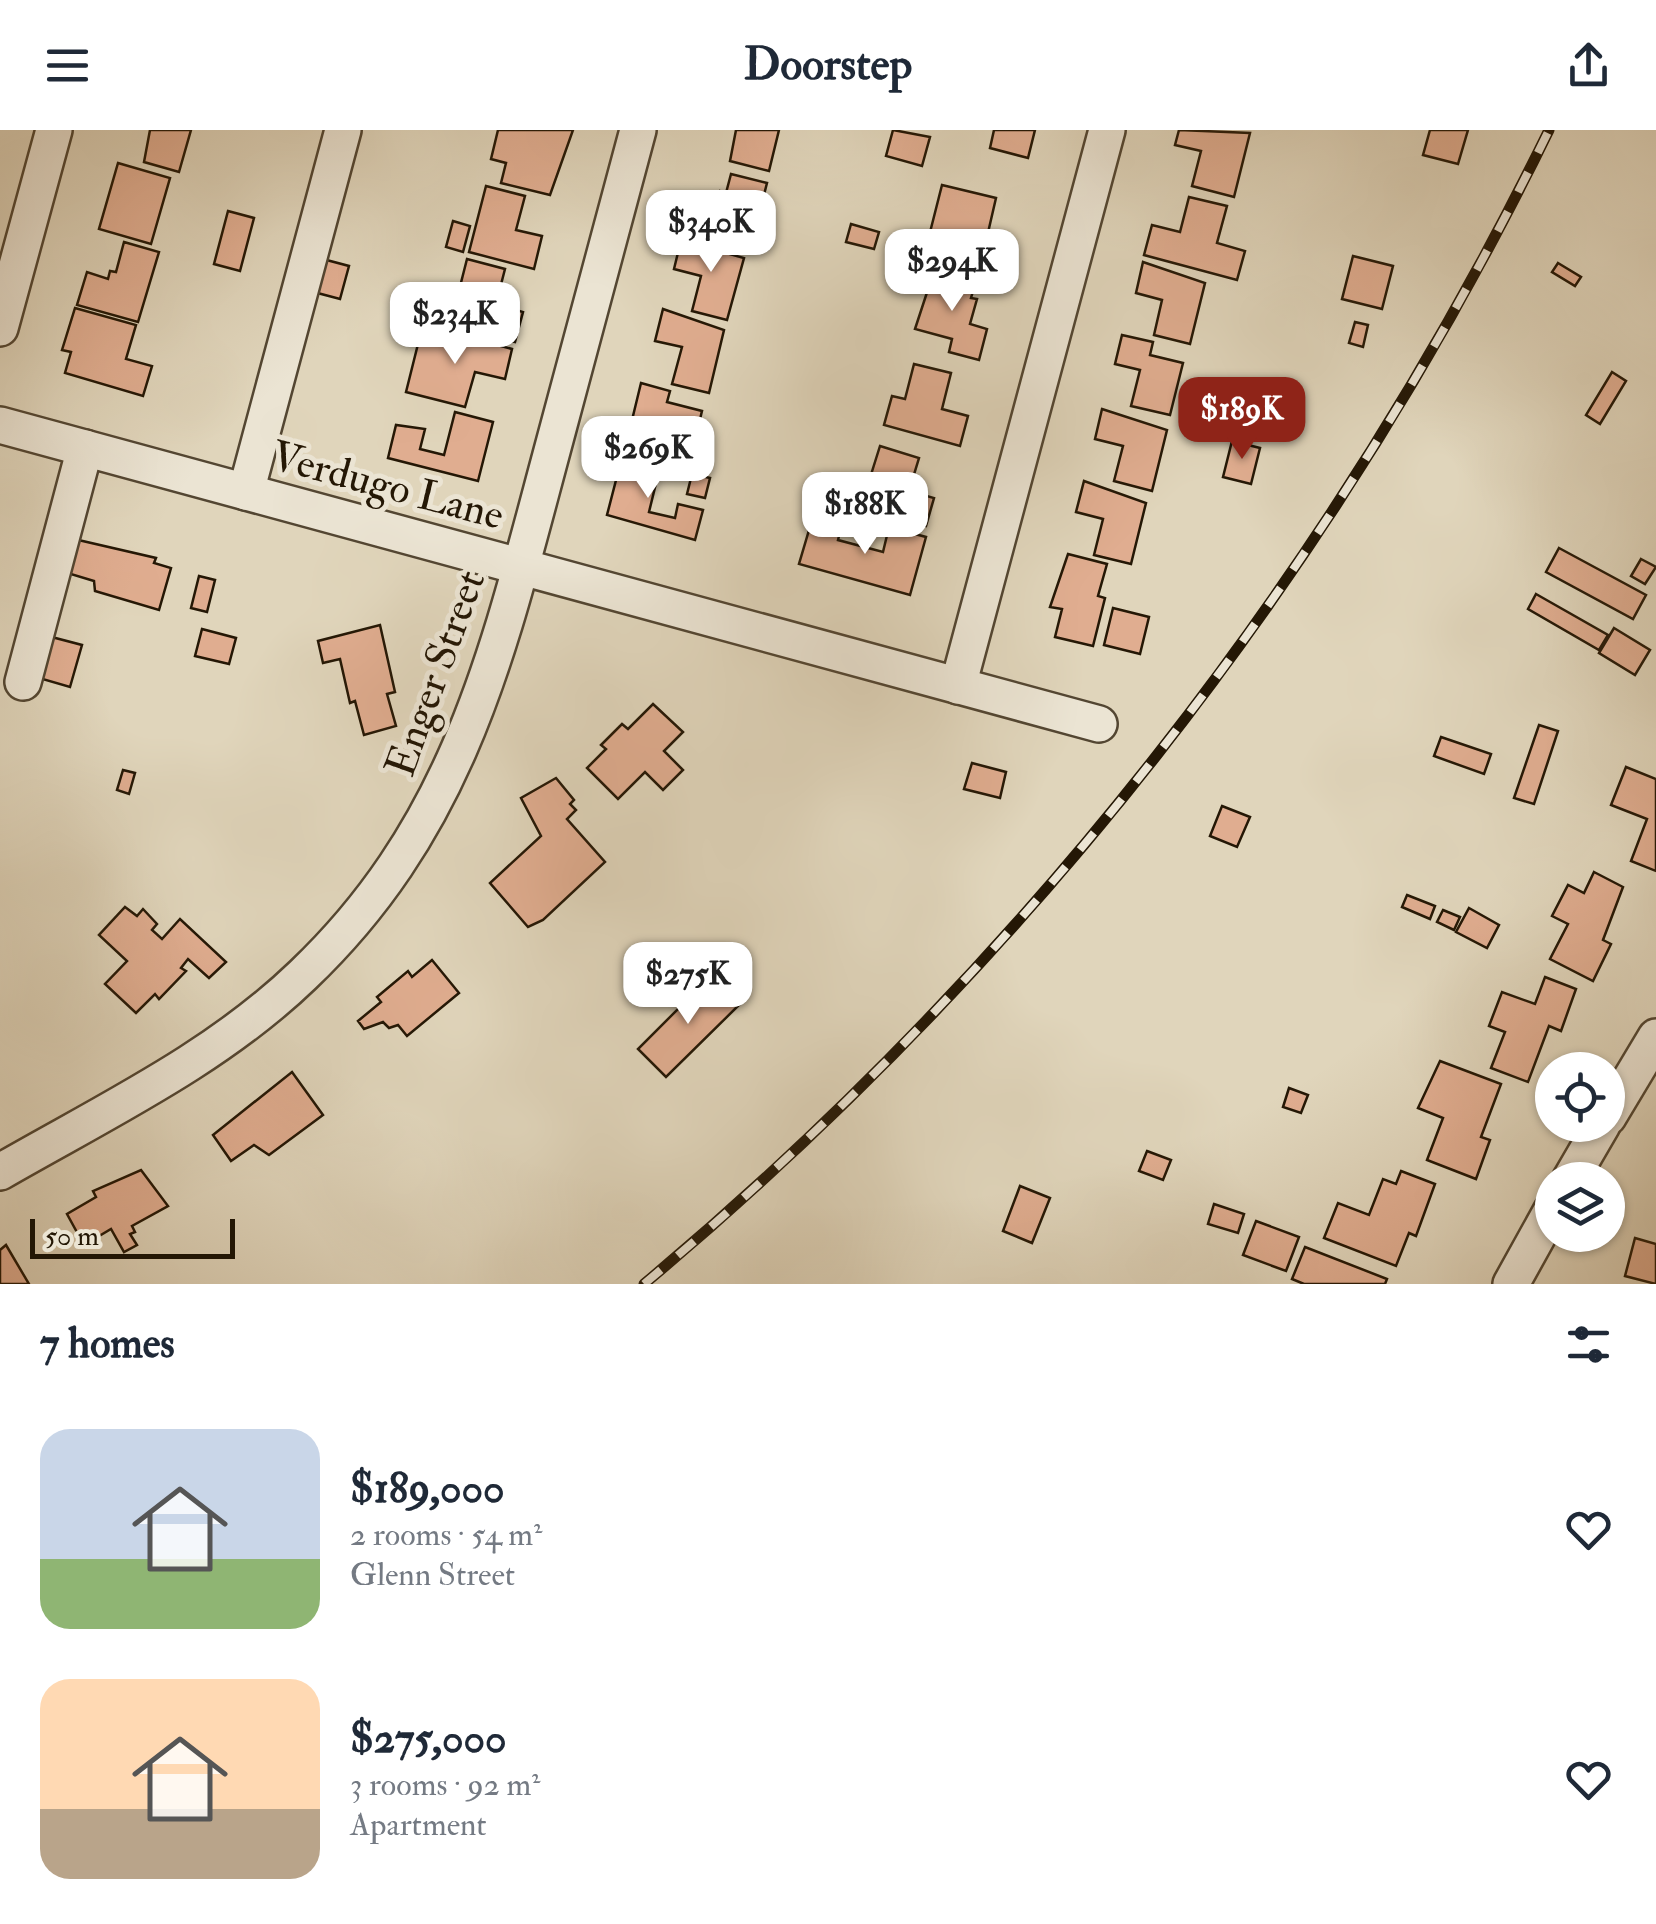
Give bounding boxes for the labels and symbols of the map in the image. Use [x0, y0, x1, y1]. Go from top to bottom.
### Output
pin: $340K [641, 190, 781, 275]
pin: $294K [882, 229, 1022, 314]
pin: $234K [385, 282, 525, 367]
pin: $189K [1172, 377, 1312, 462]
pin: $269K [578, 416, 718, 501]
street label: Verdugo Lane [266, 430, 509, 542]
pin: $188K [795, 472, 935, 557]
street label: Enger Street [375, 563, 497, 784]
pin: $275K [618, 942, 758, 1027]
scale bar [30, 1214, 235, 1258]

